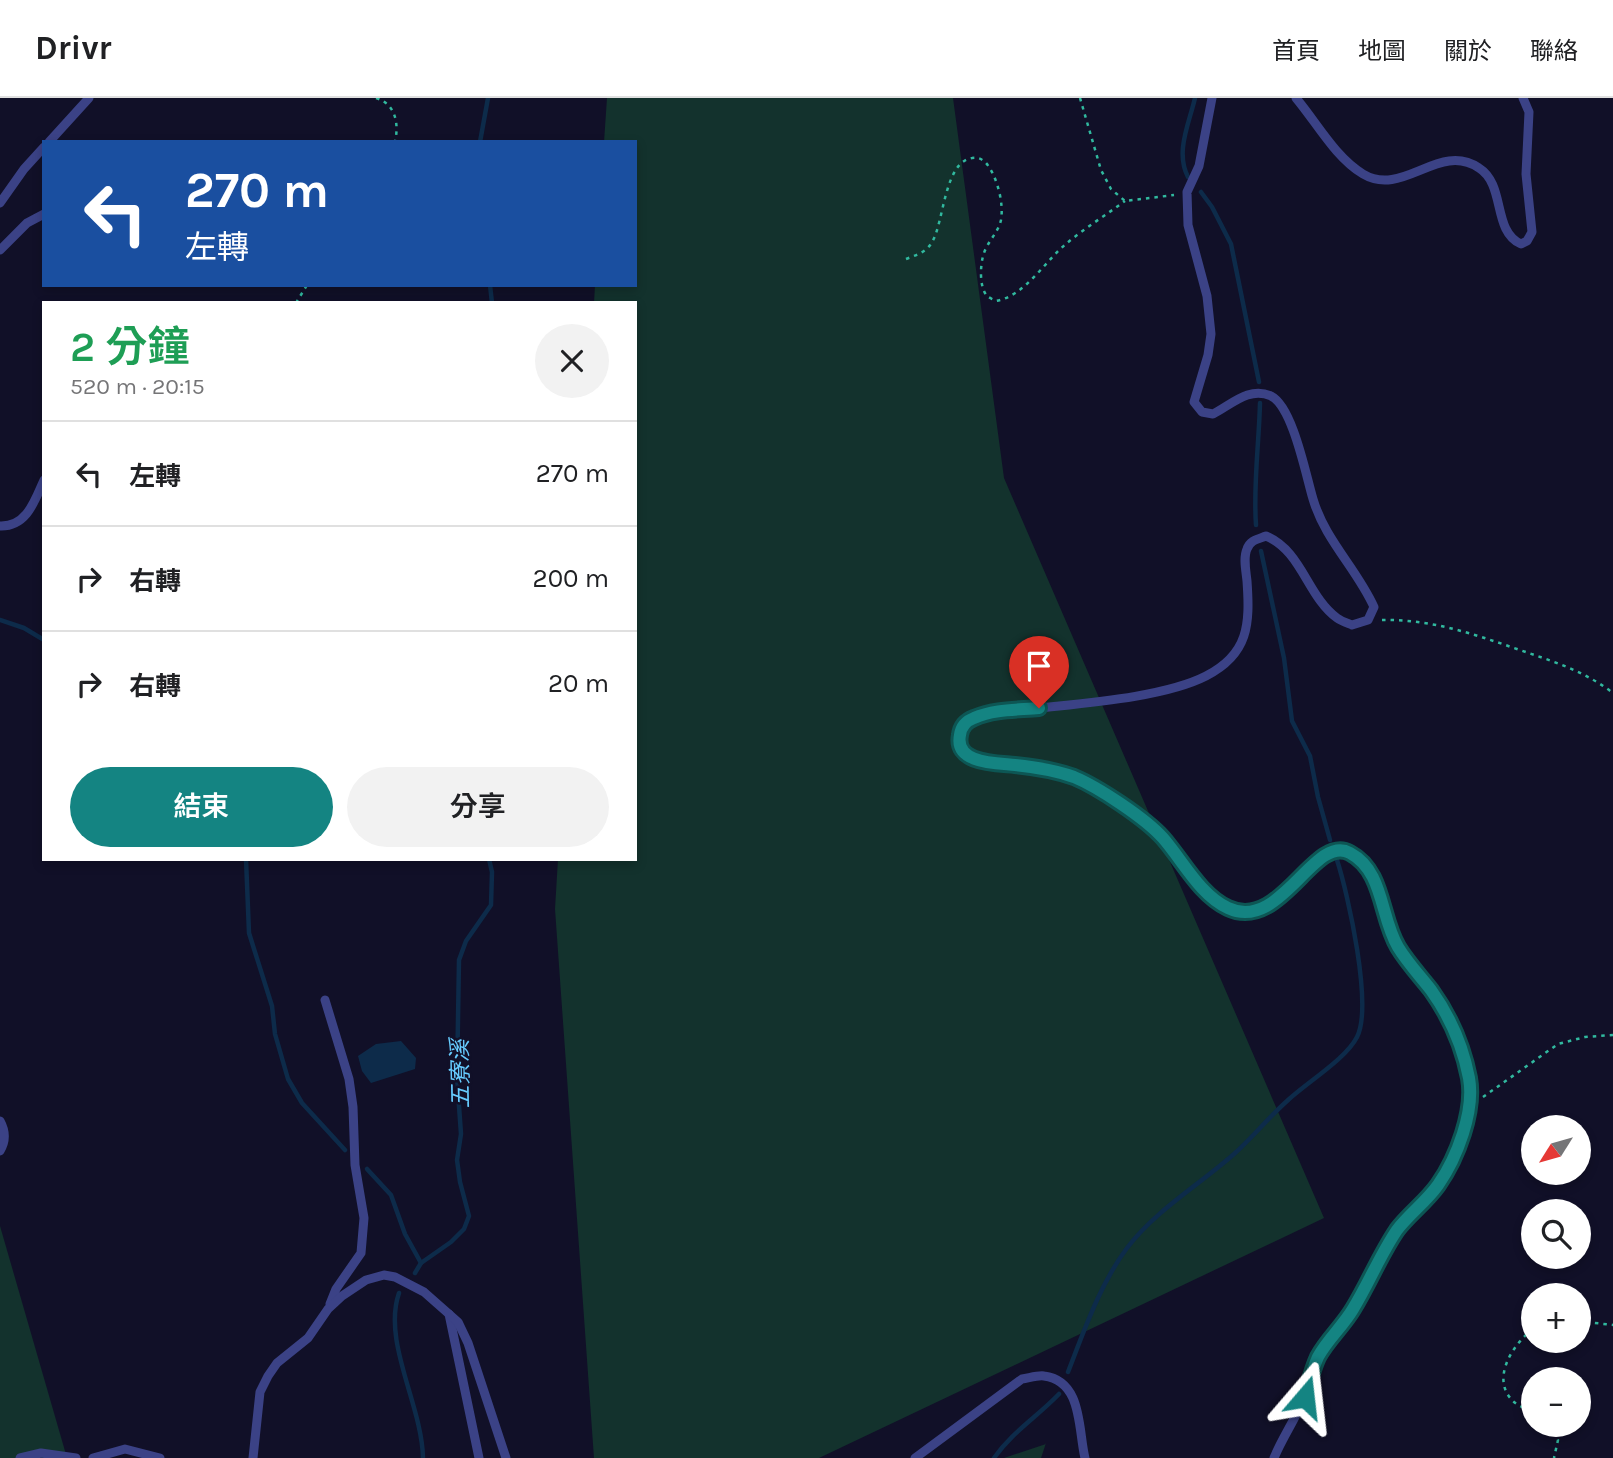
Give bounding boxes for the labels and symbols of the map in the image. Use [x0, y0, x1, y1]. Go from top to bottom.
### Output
pin [1009, 636, 1069, 708]
water label: 五寮溪 [446, 1036, 475, 1109]
north arrow [1521, 1115, 1591, 1185]
position arrow [1268, 1360, 1342, 1434]

